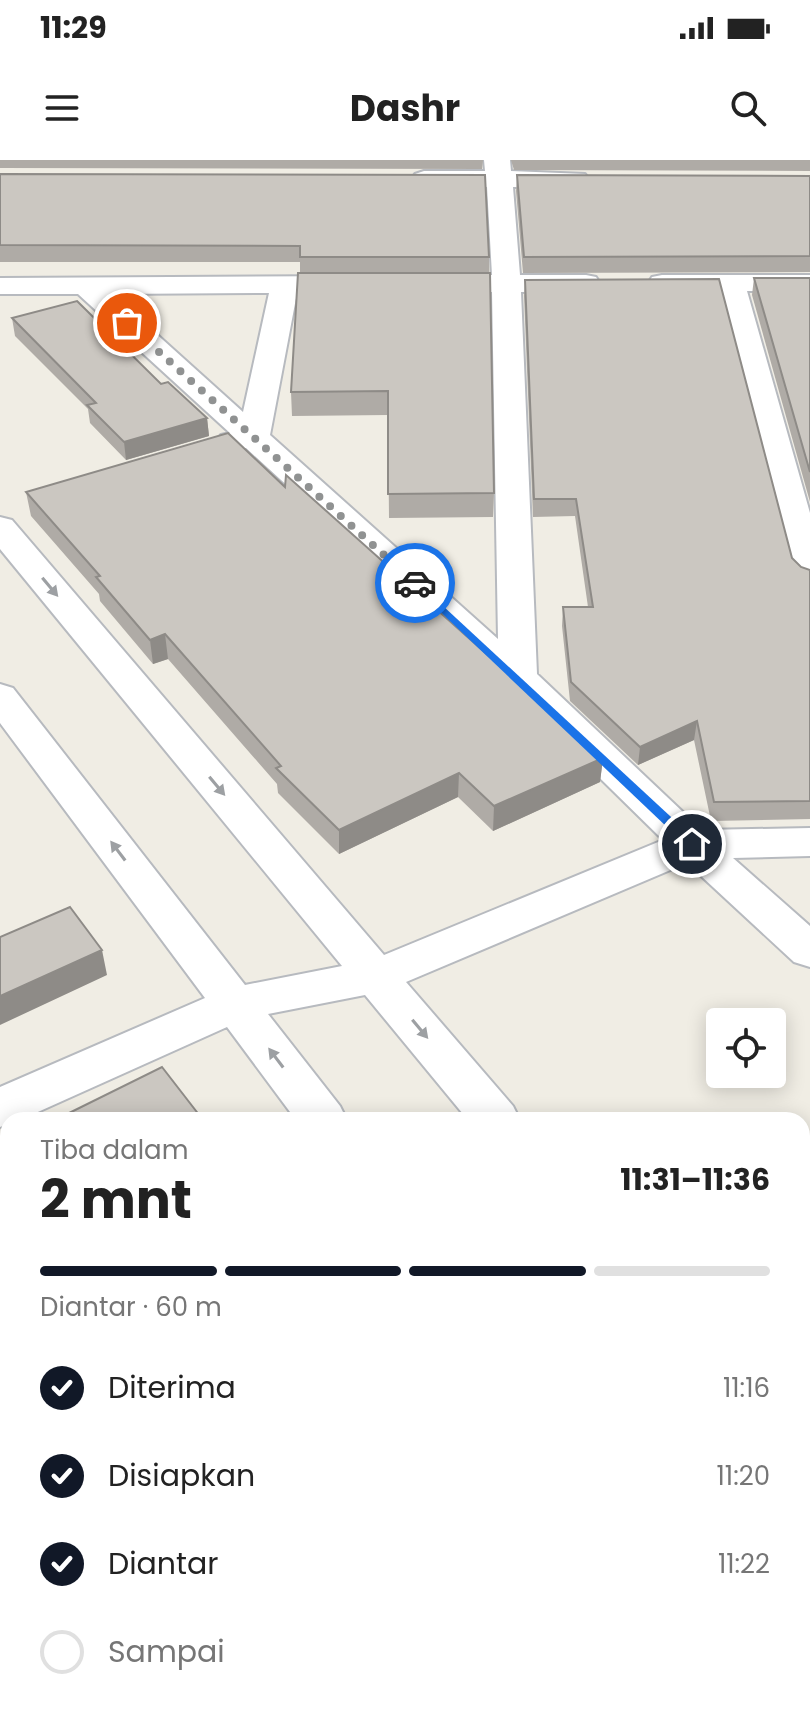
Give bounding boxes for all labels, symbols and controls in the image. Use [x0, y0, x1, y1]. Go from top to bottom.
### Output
text: 11:29 [40, 6, 107, 49]
text: Dashr [350, 83, 460, 134]
icon: menu [40, 86, 84, 130]
icon: search [726, 86, 770, 130]
pin [93, 289, 161, 357]
icon: bag [105, 301, 149, 345]
courier [375, 543, 455, 623]
icon: car [393, 561, 437, 605]
one-way arrow [41, 577, 58, 597]
one-way arrow [208, 776, 225, 796]
pin [658, 810, 726, 878]
icon: home [670, 822, 714, 866]
one-way arrow [111, 841, 127, 861]
map controls [706, 1008, 786, 1088]
button: locate [706, 1008, 786, 1088]
one-way arrow [411, 1018, 428, 1038]
one-way arrow [268, 1048, 284, 1068]
text: Tiba dalam [40, 1132, 188, 1168]
text: 11:31–11:36 [620, 1158, 770, 1201]
text: 2 mnt [40, 1163, 192, 1236]
text: Diantar · 60 m [40, 1289, 222, 1325]
icon: check [40, 1366, 84, 1410]
text: Diterima [108, 1366, 236, 1409]
text: 11:16 [723, 1370, 770, 1406]
icon: check [40, 1454, 84, 1498]
text: Disiapkan [108, 1454, 255, 1497]
text: 11:20 [717, 1458, 770, 1494]
icon: check [40, 1542, 84, 1586]
text: Diantar [108, 1542, 218, 1585]
text: 11:22 [718, 1546, 770, 1582]
text: Sampai [108, 1630, 225, 1673]

